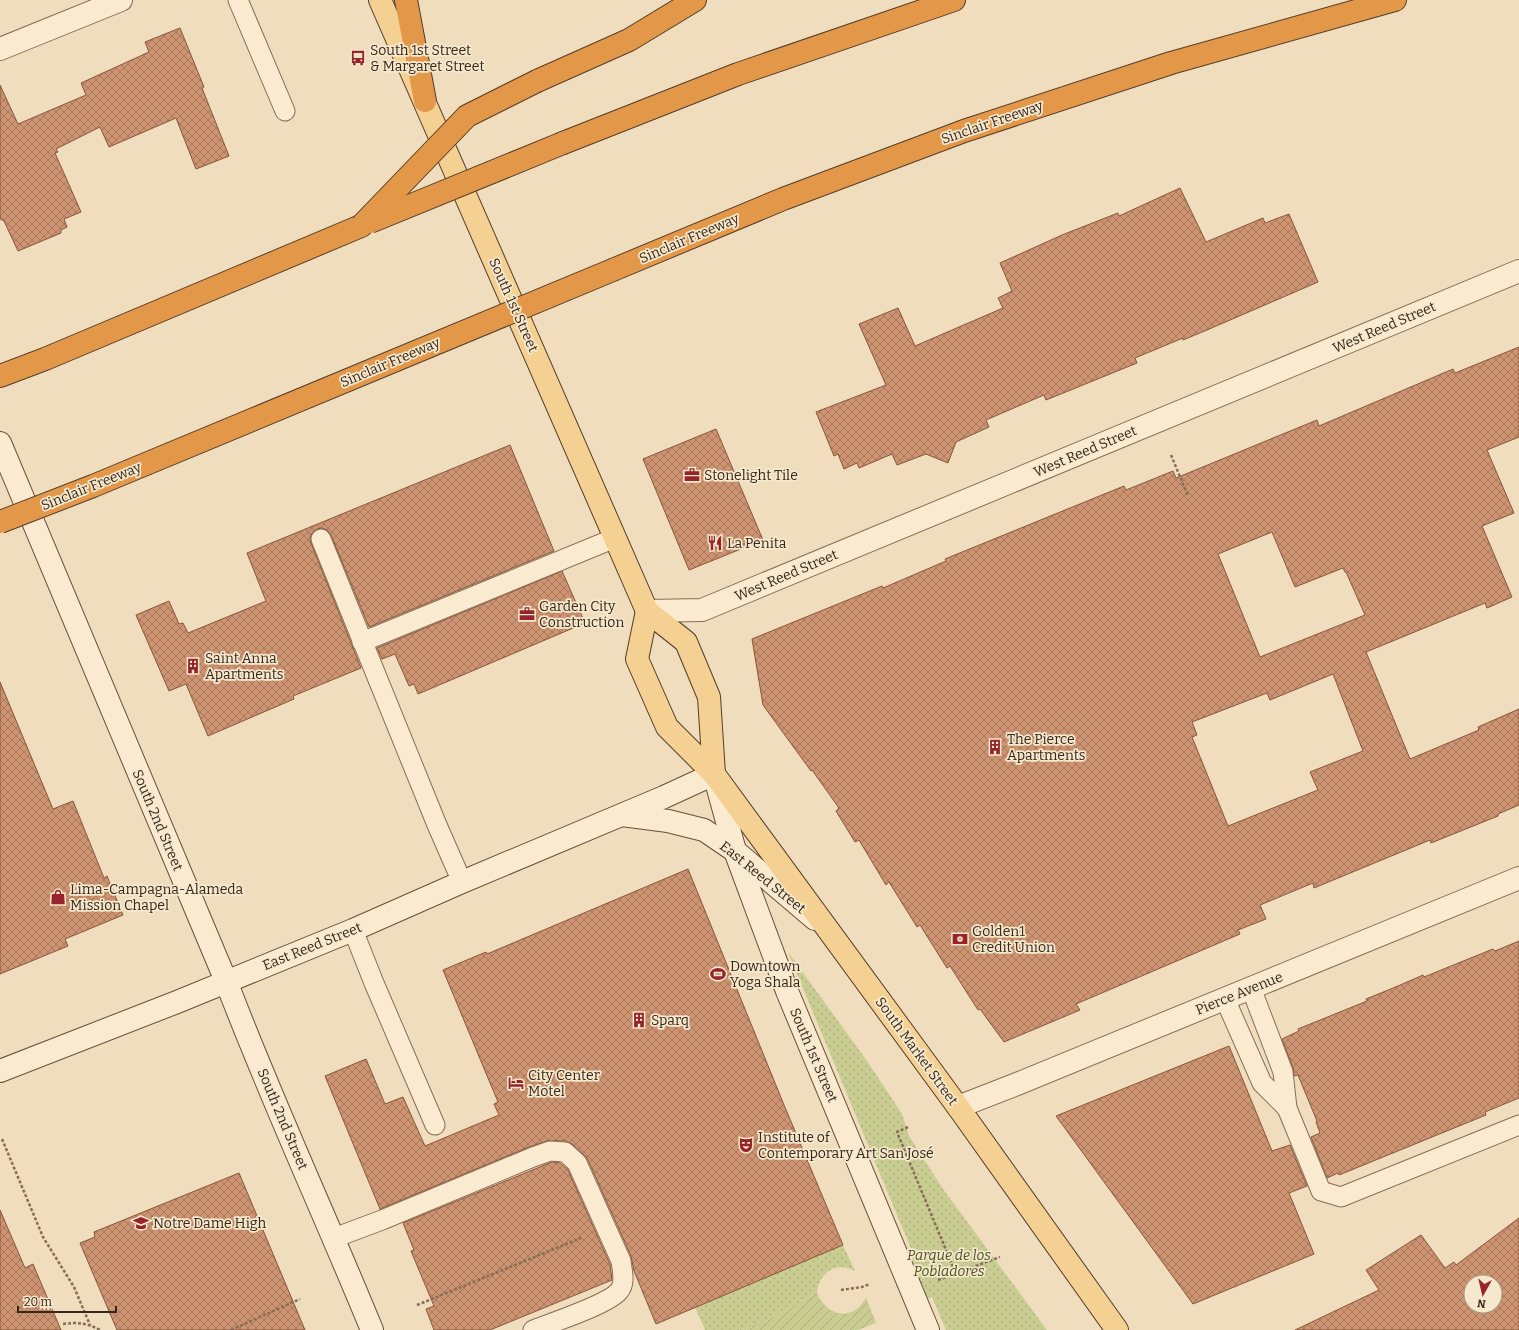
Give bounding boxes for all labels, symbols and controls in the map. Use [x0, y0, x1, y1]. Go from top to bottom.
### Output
place label: South 1st Street & Margaret Street [370, 42, 485, 75]
bus stop icon: South 1st Street & Margaret Street [349, 49, 367, 67]
street label: Sinclair Freeway [939, 97, 1046, 148]
street label: Sinclair Freeway [637, 210, 742, 267]
street label: South 1st Street [485, 256, 542, 355]
street label: West Reed Street [1330, 298, 1438, 357]
street label: Sinclair Freeway [338, 334, 443, 391]
street label: West Reed Street [1031, 422, 1139, 481]
street label: Sinclair Freeway [39, 458, 144, 514]
office icon: Stonelight Tile [683, 466, 701, 484]
place label: Stonelight Tile [704, 467, 798, 484]
restaurant icon: La Penita [706, 534, 724, 552]
place label: La Penita [727, 535, 787, 552]
street label: West Reed Street [732, 546, 840, 605]
place label: Garden City Construction [539, 598, 624, 631]
office icon: Garden City Construction [518, 605, 536, 623]
place label: Saint Anna Apartments [205, 650, 283, 683]
building icon: Saint Anna Apartments [184, 657, 202, 675]
place label: The Pierce Apartments [1007, 731, 1085, 764]
building icon: The Pierce Apartments [986, 738, 1004, 756]
street label: South 2nd Street [129, 767, 187, 873]
street label: East Reed Street [716, 838, 809, 917]
place label: Lima-Campagna-Alameda Mission Chapel [70, 881, 243, 914]
shop icon: Lima-Campagna-Alameda Mission Chapel [49, 888, 67, 906]
street label: East Reed Street [260, 919, 364, 974]
place label: Golden1 Credit Union [972, 923, 1055, 956]
bank icon: Golden1 Credit Union [951, 930, 969, 948]
place label: Downtown Yoga Shala [730, 958, 801, 991]
sports icon: Downtown Yoga Shala [709, 965, 727, 983]
street label: Pierce Avenue [1193, 968, 1285, 1019]
street label: South Market Street [872, 994, 962, 1109]
street label: South 1st Street [786, 1005, 841, 1105]
building icon: Sparq [630, 1011, 648, 1029]
place label: Sparq [651, 1012, 689, 1029]
street label: South 2nd Street [254, 1066, 312, 1172]
place label: City Center Motel [528, 1067, 600, 1100]
hotel icon: City Center Motel [507, 1074, 525, 1092]
place label: Institute of Contemporary Art San José [758, 1129, 934, 1162]
theatre icon: Institute of Contemporary Art San José [737, 1136, 755, 1154]
school or university icon: Notre Dame High [132, 1214, 150, 1232]
place label: Notre Dame High [153, 1215, 266, 1232]
park label: Parque de los Pobladores [907, 1247, 991, 1280]
north arrow [1463, 1274, 1503, 1314]
scale bar [18, 1288, 116, 1314]
text: 20 m [24, 1295, 53, 1309]
text: N [1476, 1296, 1487, 1310]

